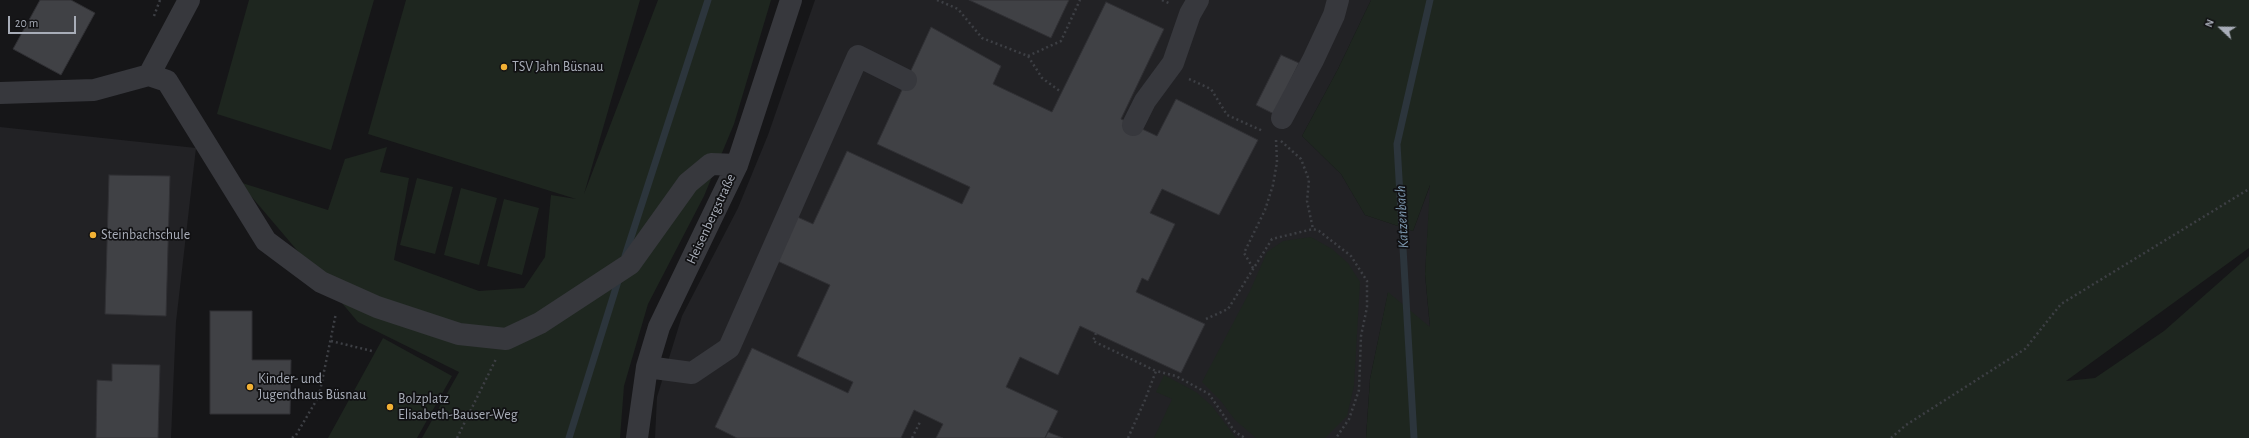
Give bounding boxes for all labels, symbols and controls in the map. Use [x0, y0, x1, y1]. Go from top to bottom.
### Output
scale bar [10, 8, 78, 34]
north arrow [2201, 8, 2241, 48]
text: 20 m [15, 17, 38, 29]
text: N [2203, 18, 2216, 29]
place label: TSV Jahn Büsnau [512, 59, 603, 75]
marker: TSV Jahn Büsnau [499, 62, 509, 72]
street label: Heisenbergstraße [683, 171, 739, 267]
water label: Katzenbach [1391, 185, 1413, 249]
place label: Steinbachschule [101, 227, 190, 243]
marker: Steinbachschule [88, 230, 98, 240]
place label: Kinder- und Jugendhaus Büsnau [258, 371, 366, 404]
marker: Kinder- und Jugendhaus Büsnau [245, 382, 255, 392]
place label: Bolzplatz Elisabeth-Bauser-Weg [398, 391, 517, 424]
marker: Bolzplatz Elisabeth-Bauser-Weg [385, 402, 395, 412]

